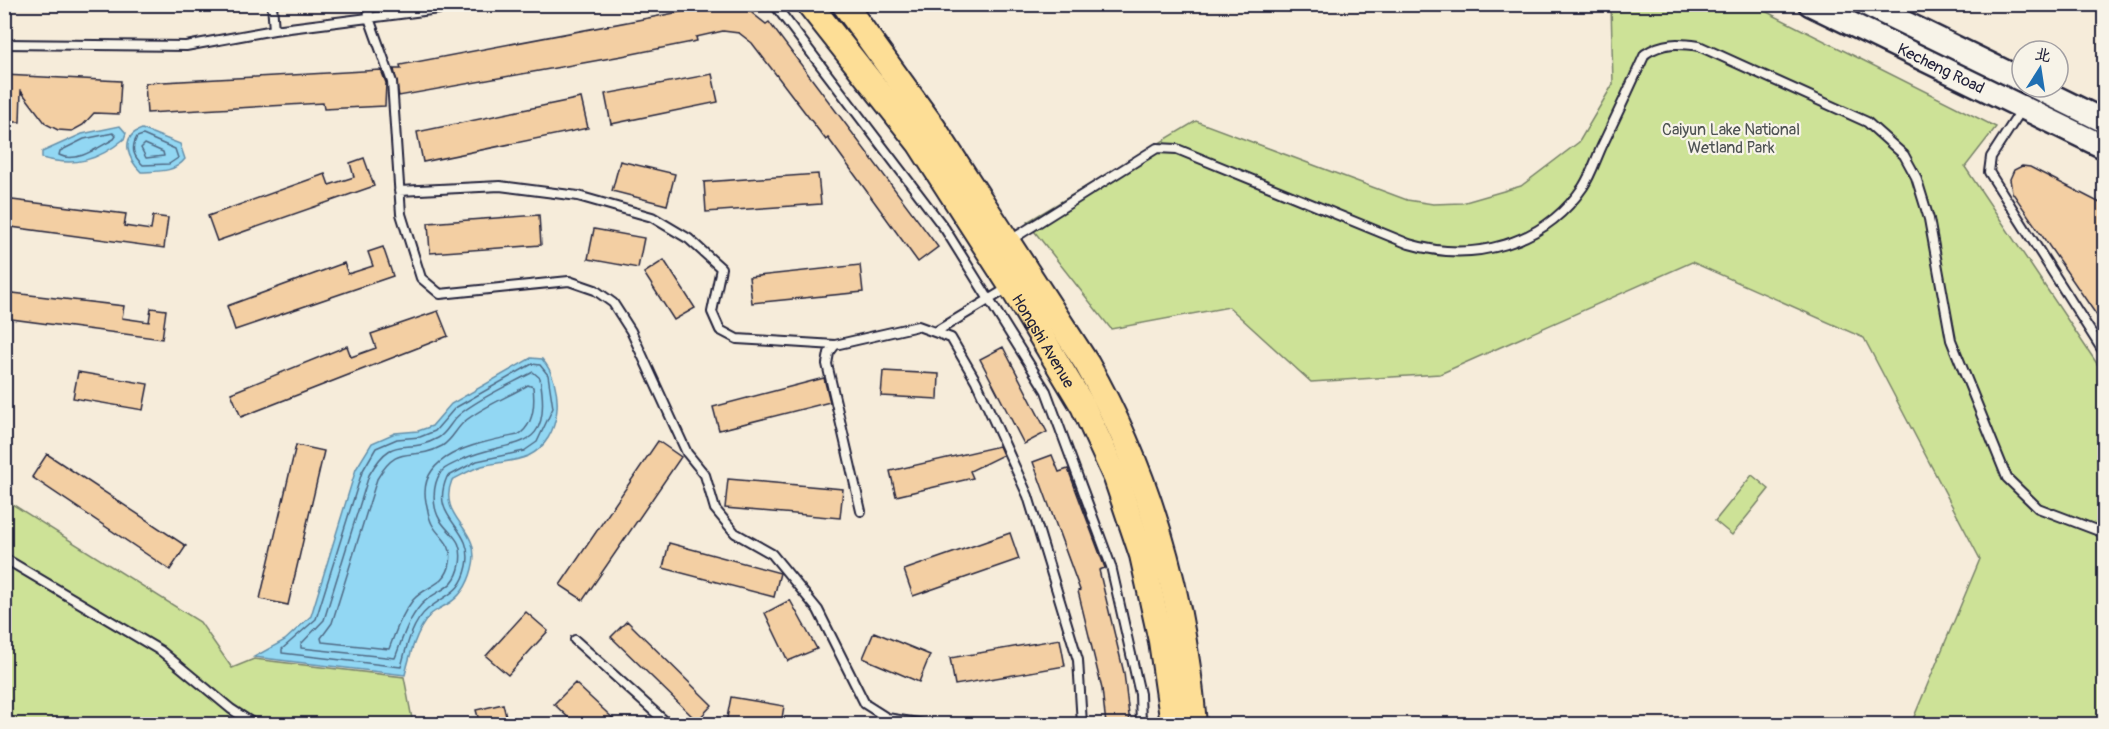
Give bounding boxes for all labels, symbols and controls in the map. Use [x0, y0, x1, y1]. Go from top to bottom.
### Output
street label: Kecheng Road [1894, 39, 1988, 98]
north arrow [2010, 39, 2070, 99]
text: 北 [2033, 44, 2053, 67]
park label: Caiyun Lake National Wetland Park [1662, 120, 1800, 158]
street label: Hongshi Avenue [1007, 290, 1079, 392]

